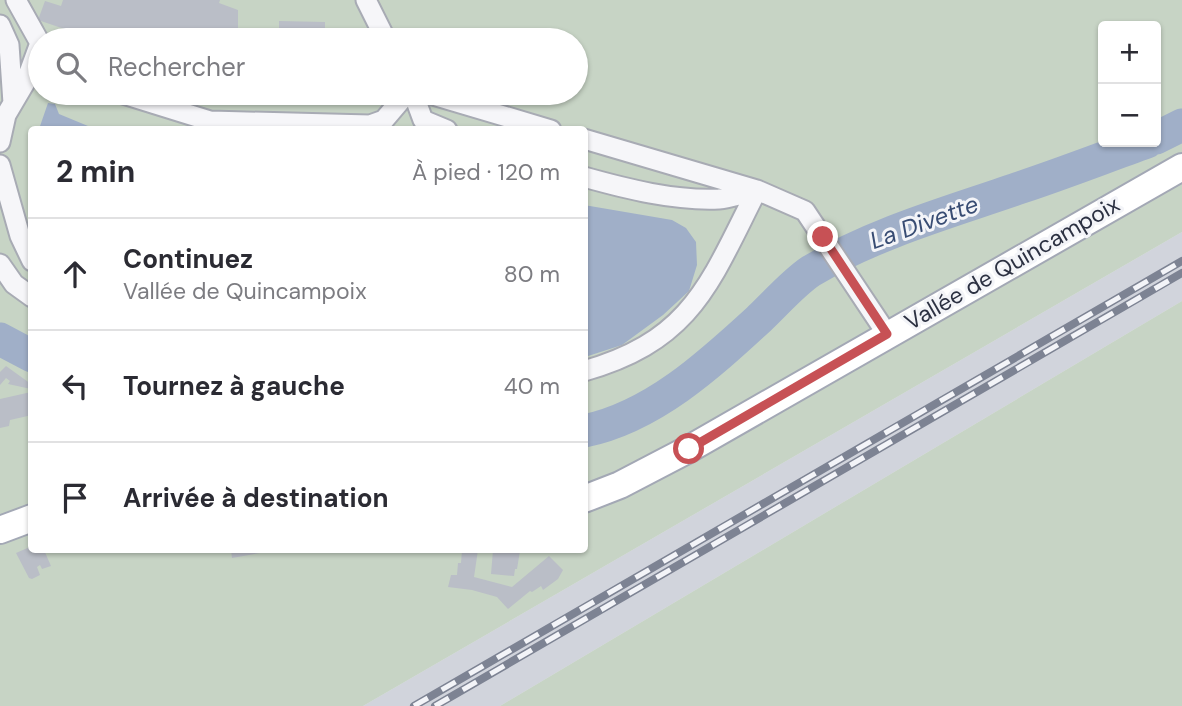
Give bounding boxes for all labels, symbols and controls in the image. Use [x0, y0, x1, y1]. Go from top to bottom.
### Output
map controls [1098, 21, 1161, 147]
button: + [1098, 21, 1161, 84]
search box [28, 28, 588, 105]
icon: search [52, 48, 90, 86]
text: Rechercher [108, 50, 245, 84]
button: − [1098, 84, 1161, 147]
text: 2 min [56, 152, 135, 191]
text: À pied · 120 m [412, 157, 560, 187]
water label: La Divette [866, 188, 982, 256]
street label: Vallée de Quincampoix [899, 189, 1125, 337]
route end [807, 221, 838, 252]
text: Continuez [123, 242, 253, 276]
icon: ahead [56, 255, 94, 293]
text: 80 m [504, 259, 560, 289]
text: Vallée de Quincampoix [123, 276, 367, 306]
icon: left [56, 367, 94, 405]
text: Tournez à gauche [123, 369, 345, 403]
text: 40 m [504, 371, 560, 401]
route start [673, 433, 704, 464]
icon: arrive [56, 479, 94, 517]
text: Arrivée à destination [123, 481, 389, 515]

